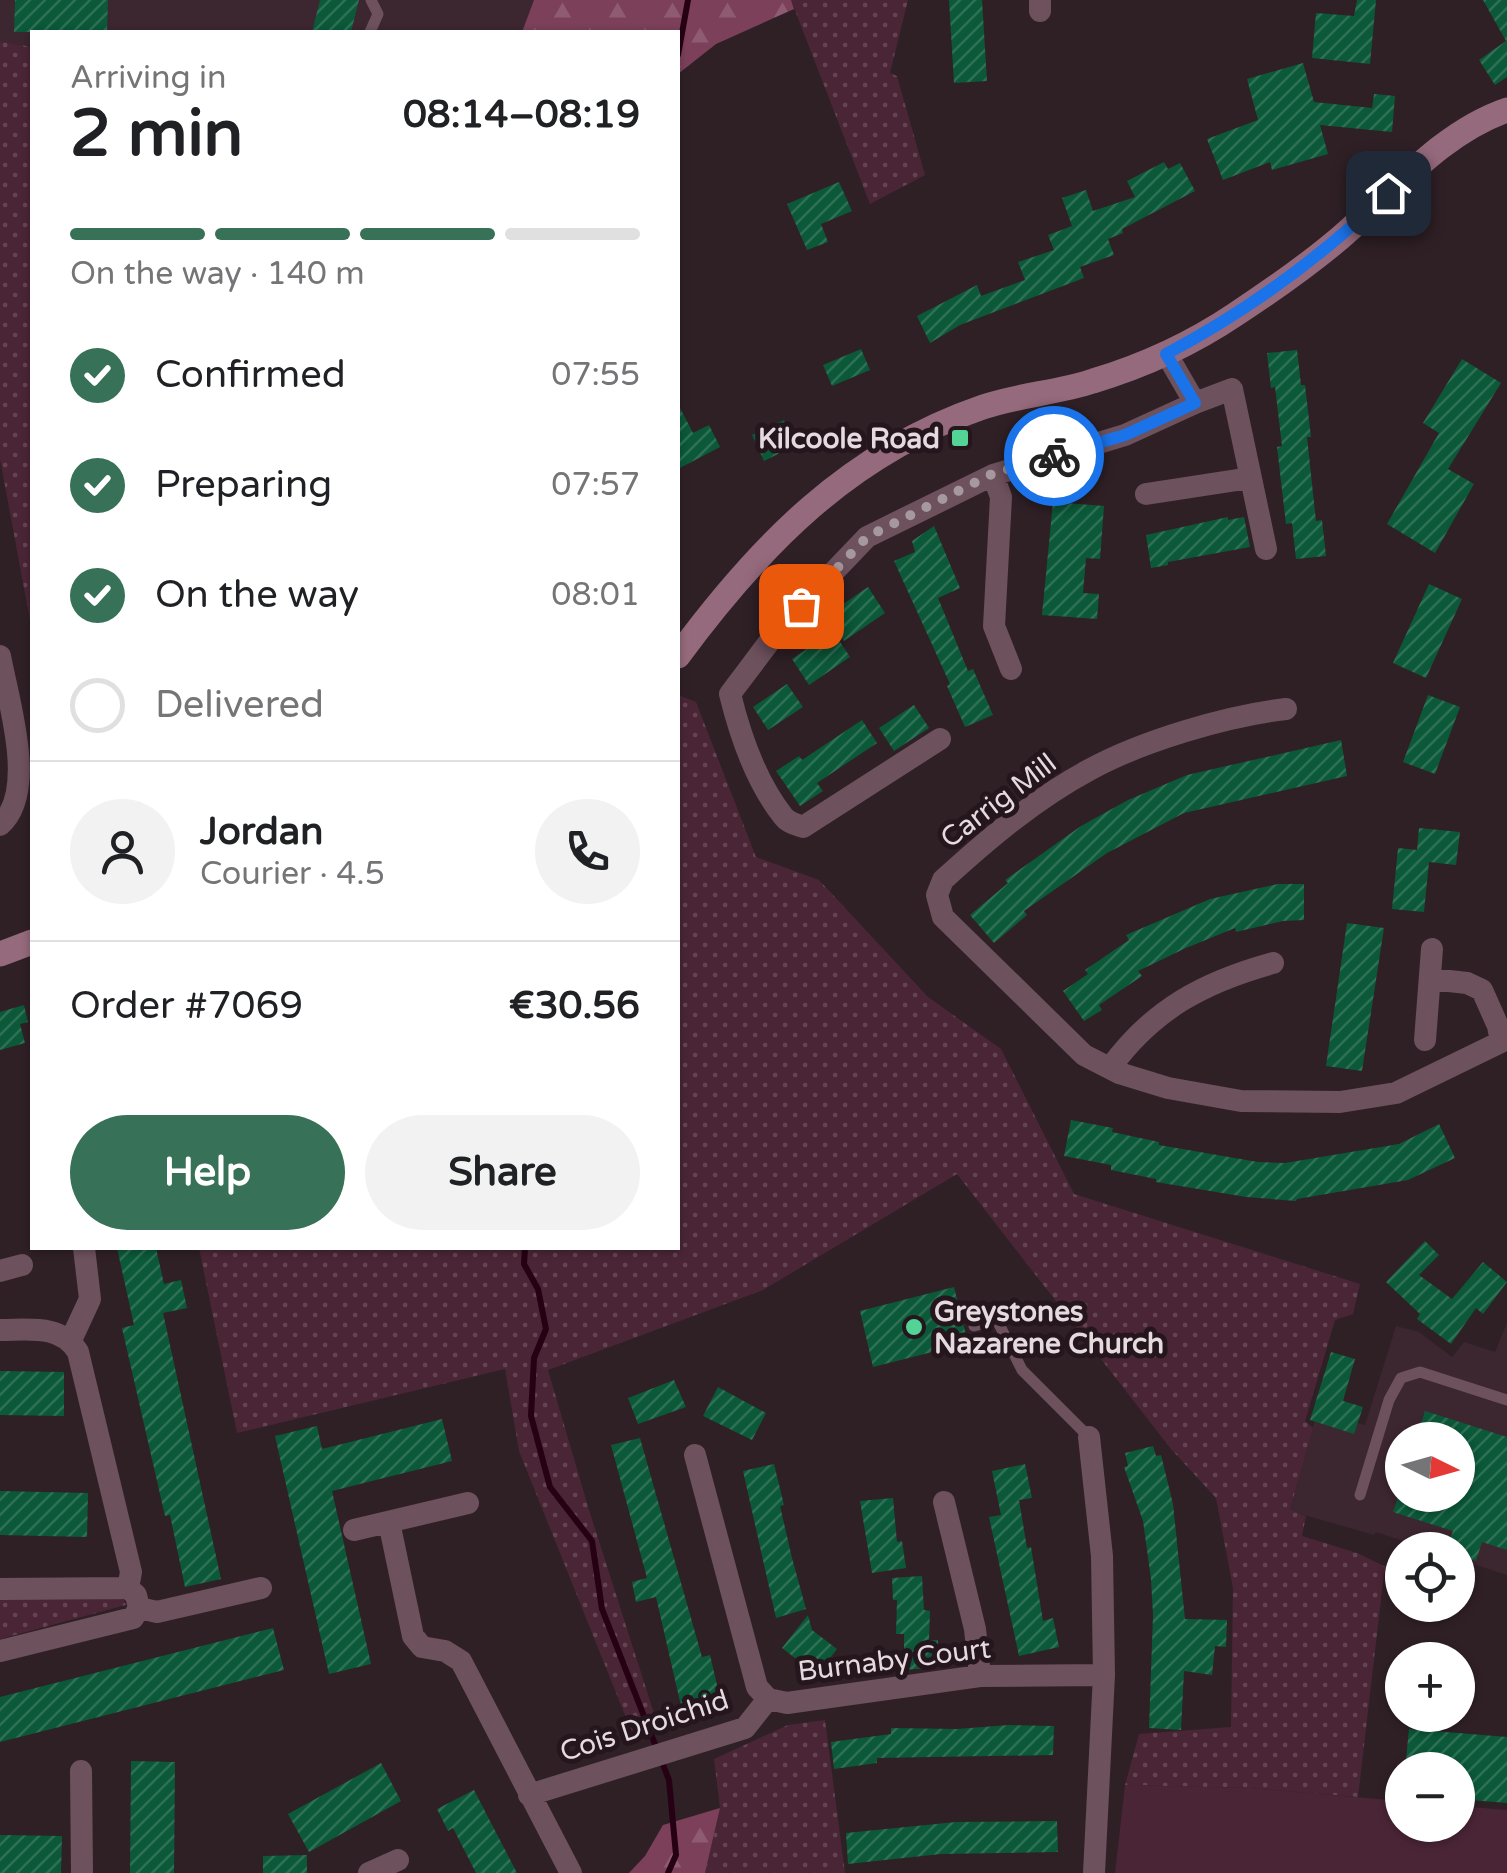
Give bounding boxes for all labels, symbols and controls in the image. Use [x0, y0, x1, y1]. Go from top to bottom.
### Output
text: Arriving in [70, 59, 227, 97]
text: 08:14–08:19 [403, 92, 640, 138]
text: 2 min [70, 95, 243, 174]
pin [1346, 151, 1431, 236]
icon: home [1361, 166, 1416, 221]
text: On the way · 140 m [70, 255, 365, 293]
icon: check [70, 348, 125, 403]
text: Confirmed [155, 352, 346, 398]
text: 07:55 [551, 356, 640, 394]
courier [1004, 406, 1104, 506]
place label: Kilcoole Road [758, 422, 940, 456]
marker: Kilcoole Road [949, 427, 971, 449]
icon: bike [1027, 429, 1082, 484]
icon: check [70, 458, 125, 513]
text: Preparing [155, 462, 332, 508]
text: 07:57 [551, 466, 640, 504]
pin [759, 564, 844, 649]
icon: check [70, 568, 125, 623]
text: On the way [155, 572, 359, 618]
text: 08:01 [551, 576, 640, 614]
icon: bag [774, 579, 829, 634]
text: Delivered [155, 682, 324, 728]
street label: Carrig Mill [934, 746, 1063, 855]
button: person [70, 799, 175, 904]
button: phone [535, 799, 640, 904]
text: Jordan [200, 809, 323, 855]
text: Courier · 4.5 [200, 855, 385, 893]
text: Order #7069 [70, 983, 303, 1029]
text: €30.56 [509, 983, 640, 1029]
button: Help [70, 1115, 345, 1230]
button: Share [365, 1115, 640, 1230]
place label: Greystones Nazarene Church [934, 1295, 1164, 1361]
marker: Greystones Nazarene Church [903, 1316, 925, 1338]
north arrow [1385, 1422, 1475, 1512]
map controls [1385, 1422, 1475, 1842]
button: locate [1385, 1532, 1475, 1622]
street label: Burnaby Court [796, 1631, 993, 1689]
button: + [1385, 1642, 1475, 1732]
street label: Cois Droichid [556, 1683, 733, 1769]
button: − [1385, 1752, 1475, 1842]

